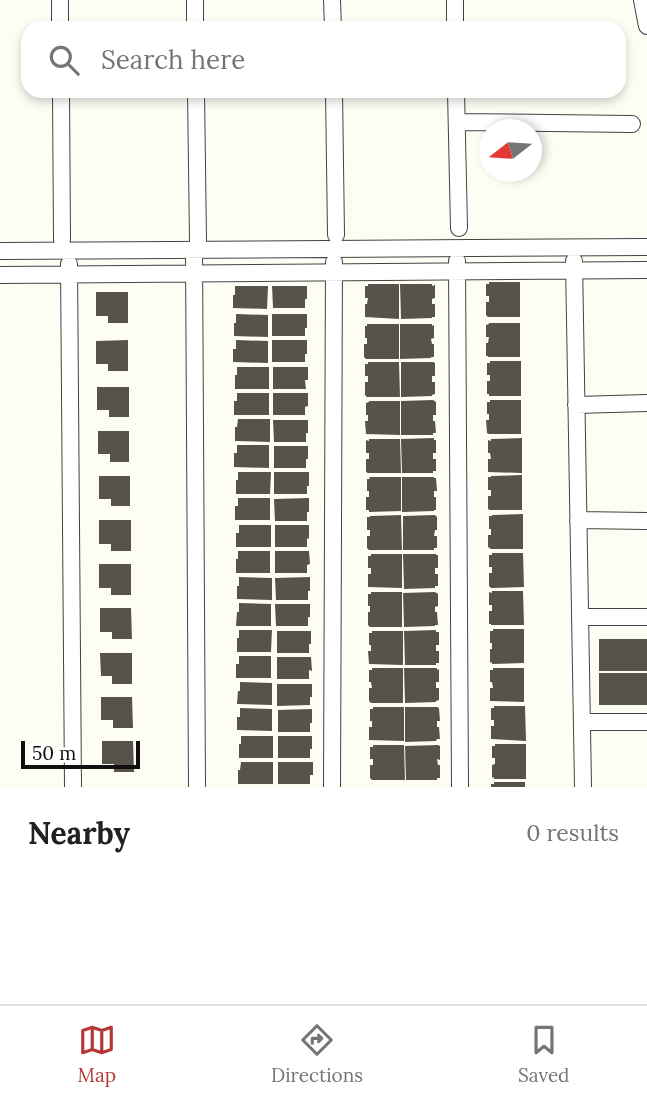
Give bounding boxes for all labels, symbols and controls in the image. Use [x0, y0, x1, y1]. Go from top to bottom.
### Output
search box [21, 21, 626, 98]
icon: search [45, 41, 83, 79]
text: Search here [101, 43, 245, 76]
north arrow [479, 119, 542, 182]
scale bar [21, 738, 140, 770]
text: 50 m [32, 741, 76, 765]
text: Nearby [28, 814, 130, 852]
text: 0 results [526, 818, 619, 847]
tab: Map [78, 1021, 116, 1087]
tab: Directions [271, 1021, 363, 1087]
tab: Saved [518, 1021, 569, 1087]

